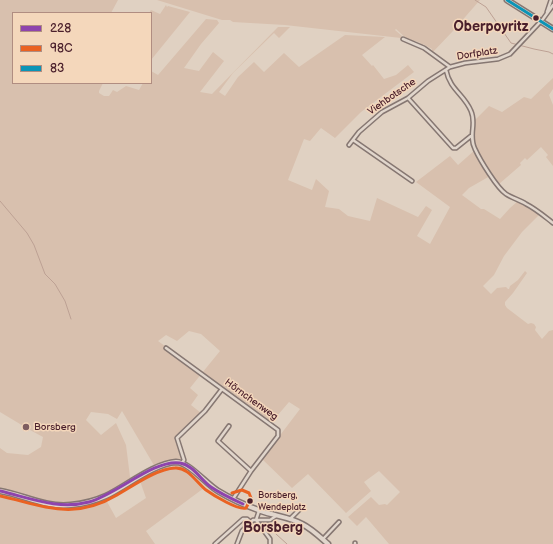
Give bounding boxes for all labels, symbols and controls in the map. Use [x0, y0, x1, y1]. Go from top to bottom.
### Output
legend [12, 12, 152, 84]
unlabelled marker [531, 13, 541, 23]
district label: Oberpoyritz [453, 19, 529, 35]
text: 228 [50, 21, 71, 36]
text: 98C [50, 41, 72, 56]
street label: Dorfplatz [456, 45, 498, 63]
text: 83 [50, 61, 64, 76]
street label: Viehbotsche [366, 76, 418, 118]
street label: Hörnchenweg [222, 377, 280, 423]
place label: Borsberg [34, 421, 76, 433]
marker: Borsberg [21, 422, 31, 432]
place label: Borsberg, Wendeplatz [258, 491, 306, 512]
marker: Borsberg, Wendeplatz [245, 496, 255, 506]
district label: Borsberg [243, 520, 303, 536]

